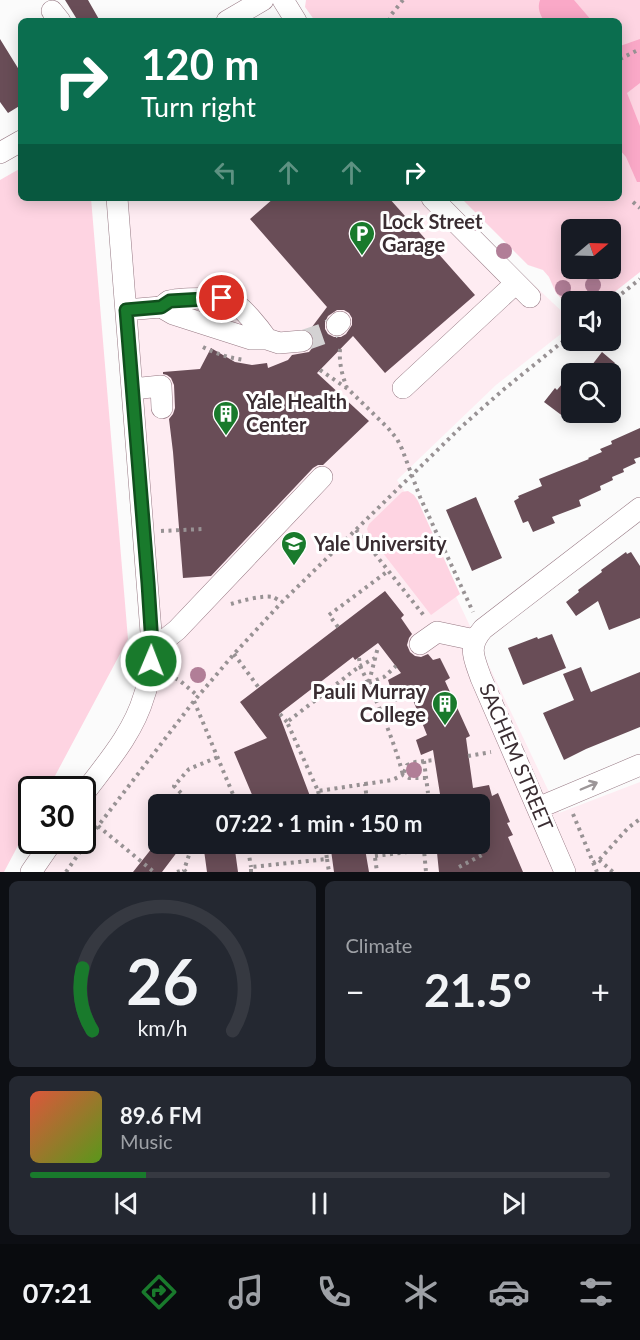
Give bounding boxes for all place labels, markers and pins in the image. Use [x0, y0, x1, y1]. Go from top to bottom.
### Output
place label: Lock Street Garage [382, 209, 483, 256]
parking icon: Lock Street Garage [347, 219, 377, 257]
pin [196, 272, 247, 323]
place label: Yale Health Center [245, 389, 347, 436]
building icon: Yale Health Center [211, 399, 241, 437]
school or university icon: Yale University [279, 529, 309, 567]
place label: Yale University [313, 531, 447, 555]
place label: Pauli Murray College [312, 679, 426, 726]
building icon: Pauli Murray College [430, 689, 460, 727]

